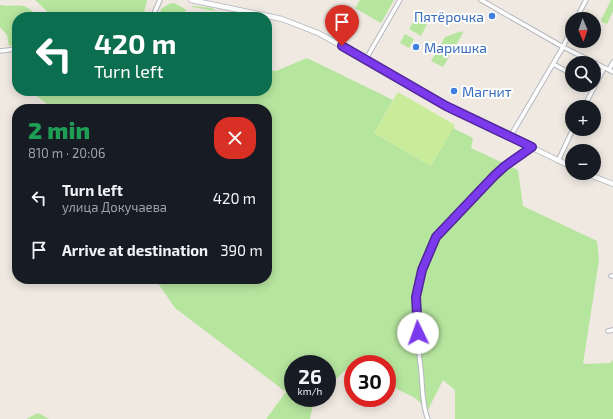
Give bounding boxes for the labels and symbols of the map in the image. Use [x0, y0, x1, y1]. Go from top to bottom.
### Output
pin [325, 5, 359, 46]
place label: Пятёрочка [414, 8, 484, 25]
marker: Пятёрочка [487, 11, 497, 21]
north arrow [565, 12, 601, 48]
place label: Маришка [424, 39, 487, 56]
marker: Маришка [411, 42, 421, 52]
place label: Магнит [462, 83, 512, 100]
marker: Магнит [449, 86, 459, 96]
position arrow [397, 312, 439, 354]
speed limit sign: 30 [344, 355, 396, 407]

